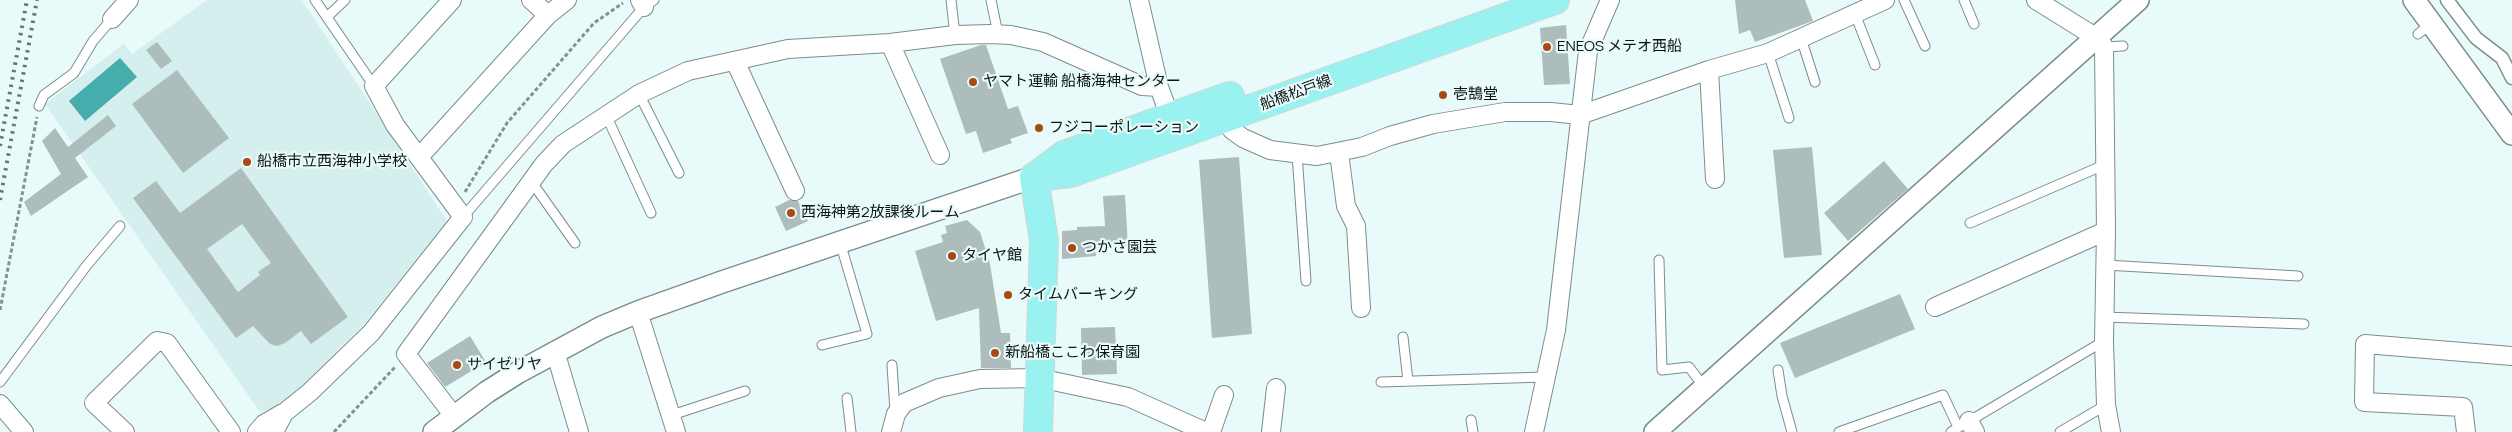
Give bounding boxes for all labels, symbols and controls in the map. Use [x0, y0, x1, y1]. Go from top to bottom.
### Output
place label: ENEOS メテオ西船 [1557, 38, 1682, 56]
marker: ENEOS メテオ西船 [1541, 41, 1553, 53]
street label: 船橋松戸線 [1258, 72, 1334, 114]
place label: ヤマト運輸 船橋海神センター [983, 73, 1181, 91]
marker: ヤマト運輸 船橋海神センター [967, 76, 979, 88]
place label: 壱鵠堂 [1453, 86, 1498, 104]
marker: 壱鵠堂 [1437, 89, 1449, 101]
place label: フジコーポレーション [1049, 119, 1199, 137]
marker: フジコーポレーション [1033, 122, 1045, 134]
place label: 船橋市立西海神小学校 [257, 153, 407, 171]
marker: 船橋市立西海神小学校 [241, 156, 253, 168]
place label: 西海神第2放課後ルーム [801, 204, 960, 222]
marker: 西海神第2放課後ルーム [785, 207, 797, 219]
place label: つかさ園芸 [1082, 239, 1157, 257]
marker: つかさ園芸 [1066, 242, 1078, 254]
place label: タイヤ館 [962, 247, 1022, 265]
marker: タイヤ館 [946, 250, 958, 262]
place label: タイムバーキング [1018, 286, 1138, 304]
marker: タイムバーキング [1002, 289, 1014, 301]
place label: 新船橋ここわ保育園 [1005, 344, 1140, 362]
marker: 新船橋ここわ保育園 [989, 347, 1001, 359]
place label: サイゼリヤ [467, 356, 542, 374]
marker: サイゼリヤ [451, 359, 463, 371]

